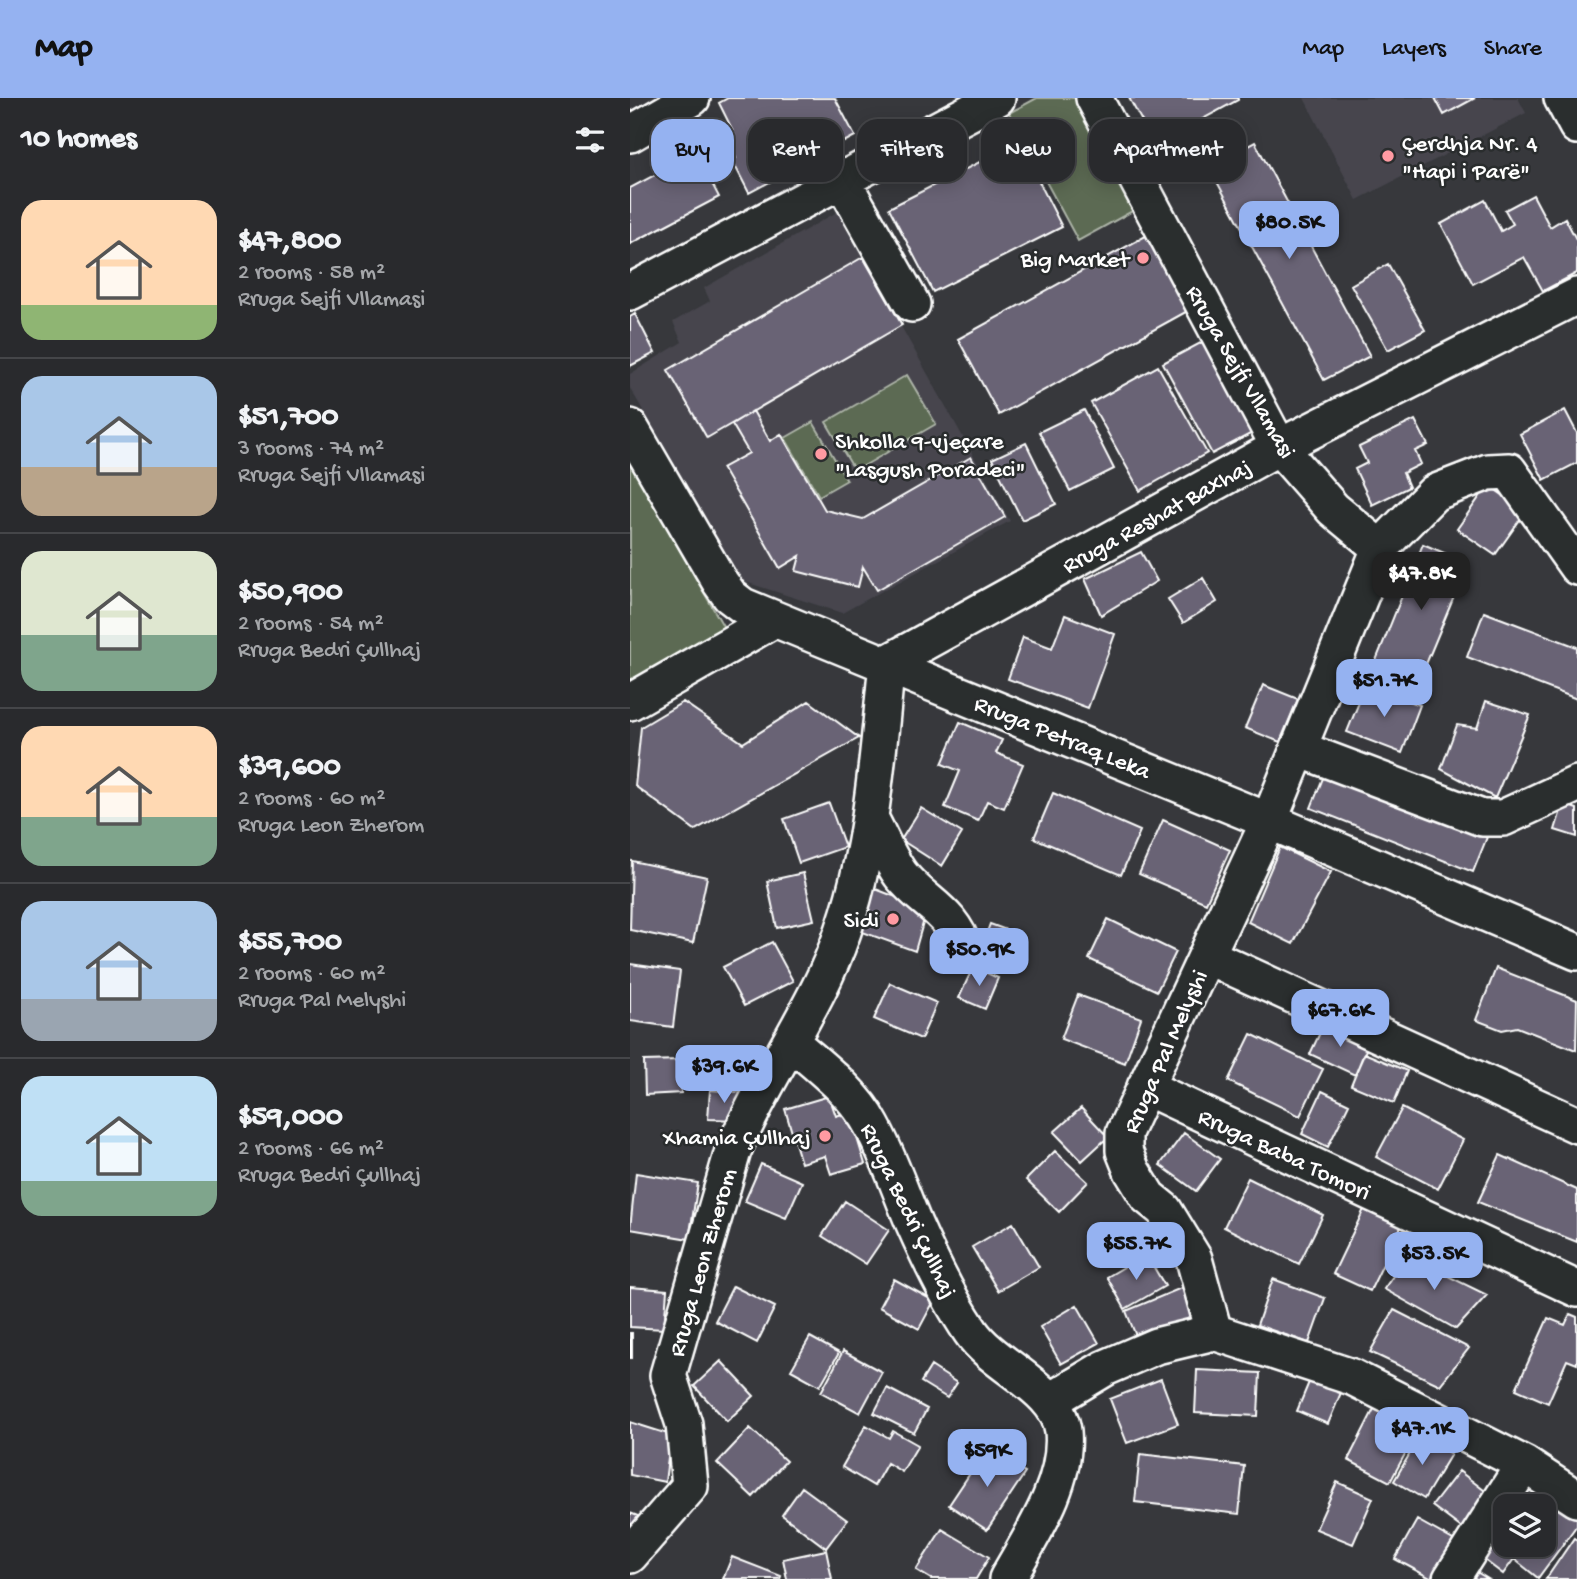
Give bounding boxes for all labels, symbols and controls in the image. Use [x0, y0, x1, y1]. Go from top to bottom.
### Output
text: Map [35, 30, 92, 68]
text: Map [1302, 35, 1344, 64]
text: Layers [1382, 35, 1446, 64]
text: Share [1484, 35, 1542, 64]
chip: Buy [651, 119, 734, 182]
chip: Rent [748, 119, 843, 182]
chip: Filters [857, 119, 967, 182]
chip: New [981, 119, 1075, 182]
chip: Apartment [1089, 119, 1246, 182]
icon: filters [571, 121, 609, 159]
text: 10 homes [21, 123, 137, 158]
place label: Çerdhja Nr. 4 "Hapi i Parë" [1402, 131, 1538, 188]
marker: Çerdhja Nr. 4 "Hapi i Parë" [1380, 148, 1396, 164]
pin: $80.5K [1232, 202, 1346, 261]
text: $80.5K [1255, 210, 1323, 237]
text: $47,800 [238, 225, 341, 260]
icon: home [77, 228, 161, 312]
place label: Big Market [1020, 247, 1131, 276]
marker: Big Market [1135, 250, 1151, 266]
text: 2 rooms · 58 m² [238, 260, 385, 287]
street label: Rruga Sejfi Vllamasi [1178, 281, 1300, 465]
text: Rruga Sejfi Vllamasi [238, 287, 425, 314]
text: $51,700 [238, 401, 338, 436]
icon: home [77, 404, 161, 488]
place label: Shkolla 9-vjeçare "Lasgush Poradeci" [835, 429, 1026, 486]
text: 3 rooms · 74 m² [238, 436, 384, 463]
marker: Shkolla 9-vjeçare "Lasgush Poradeci" [813, 446, 829, 462]
street label: Rruga Reshat Baxhaj [1058, 454, 1257, 582]
text: Rruga Sejfi Vllamasi [238, 463, 425, 490]
pin: $47.8K [1364, 552, 1478, 612]
text: $47.8K [1388, 561, 1454, 588]
text: $50,900 [238, 576, 343, 611]
icon: home [77, 579, 161, 663]
text: 2 rooms · 54 m² [238, 611, 384, 638]
text: Rruga Bedri Çullhaj [238, 638, 421, 665]
pin: $51.7K [1327, 660, 1441, 719]
text: $51.7K [1352, 668, 1416, 695]
street label: Rruga Petraq Leka [969, 691, 1155, 788]
text: $39,600 [238, 751, 341, 786]
icon: home [77, 754, 161, 838]
text: 2 rooms · 60 m² [238, 786, 385, 813]
text: Rruga Leon Zherom [238, 813, 424, 840]
place label: Sidi [843, 908, 879, 937]
marker: Sidi [885, 911, 901, 927]
text: $55,700 [238, 926, 342, 961]
pin: $50.9K [922, 928, 1036, 988]
icon: home [77, 929, 161, 1013]
text: $50.9K [946, 937, 1012, 964]
text: 2 rooms · 60 m² [238, 961, 385, 988]
street label: Rruga Pal Melyshi [1118, 966, 1216, 1139]
text: Rruga Pal Melyshi [238, 988, 406, 1015]
pin: $67.6K [1283, 990, 1397, 1049]
text: $67.6K [1307, 998, 1373, 1025]
pin: $39.6K [667, 1046, 781, 1105]
text: $39.6K [691, 1054, 757, 1081]
text: $59,000 [238, 1101, 343, 1136]
street label: Rruga Baba Tomori [1193, 1103, 1374, 1209]
icon: home [77, 1104, 161, 1188]
street label: Rruga Bedri Çullhaj [852, 1119, 962, 1304]
place label: Xhamia Çullhaj [662, 1125, 811, 1154]
marker: Xhamia Çullhaj [817, 1128, 833, 1144]
text: 2 rooms · 66 m² [238, 1136, 384, 1163]
text: Rruga Bedri Çullhaj [238, 1163, 421, 1190]
street label: Rruga Leon Zherom [664, 1165, 745, 1360]
pin: $55.7K [1079, 1222, 1193, 1282]
text: $55.7K [1103, 1231, 1169, 1258]
pin: $53.5K [1377, 1232, 1491, 1292]
text: $53.5K [1401, 1241, 1467, 1268]
pin: $47.1K [1365, 1408, 1479, 1467]
text: $47.1K [1391, 1416, 1453, 1443]
pin: $59K [946, 1430, 1028, 1489]
text: $59K [964, 1438, 1010, 1465]
map controls [1493, 1494, 1556, 1557]
button: layers [1493, 1494, 1556, 1557]

